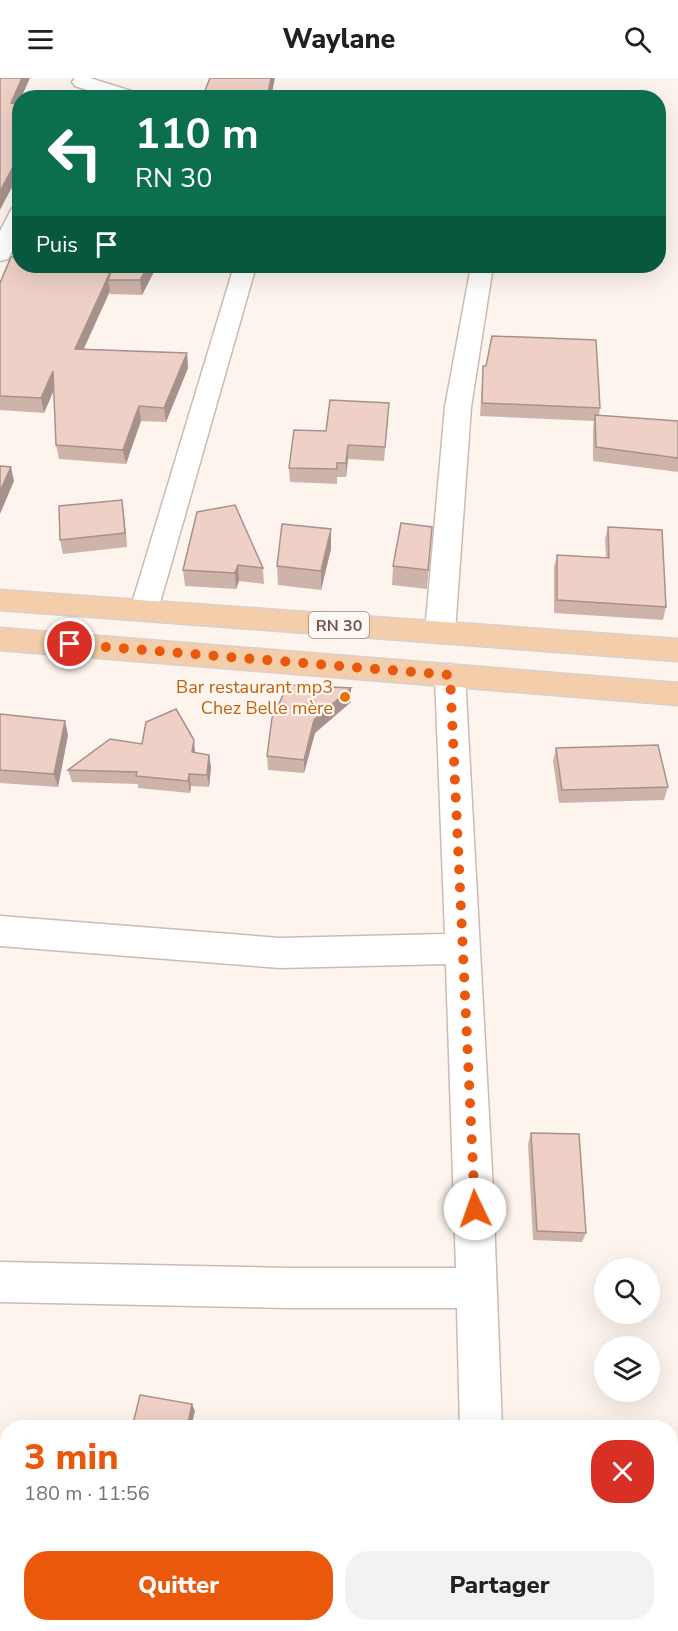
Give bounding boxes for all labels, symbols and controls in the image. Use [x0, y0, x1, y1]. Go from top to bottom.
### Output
text: Waylane [283, 21, 395, 58]
icon: menu [24, 23, 57, 56]
icon: search [621, 23, 654, 56]
text: 110 m [135, 106, 259, 163]
icon: left [36, 114, 114, 192]
text: RN 30 [135, 160, 212, 197]
icon: arrive [90, 228, 123, 261]
text: Puis [36, 230, 78, 260]
road number: RN 30 [309, 612, 369, 638]
pin [44, 618, 95, 669]
icon: arrive [53, 627, 86, 660]
place label: Bar restaurant mp3 Chez Belle mère [176, 675, 333, 720]
marker: Bar restaurant mp3 Chez Belle mère [338, 690, 352, 704]
position arrow [443, 1177, 507, 1241]
map controls [594, 1258, 660, 1402]
button: search [594, 1258, 660, 1324]
button: layers [594, 1336, 660, 1402]
text: 3 min [24, 1433, 119, 1482]
button: close [591, 1440, 654, 1503]
text: 180 m · 11:56 [24, 1480, 150, 1507]
button: Quitter [24, 1551, 333, 1620]
button: Partager [345, 1551, 654, 1620]

